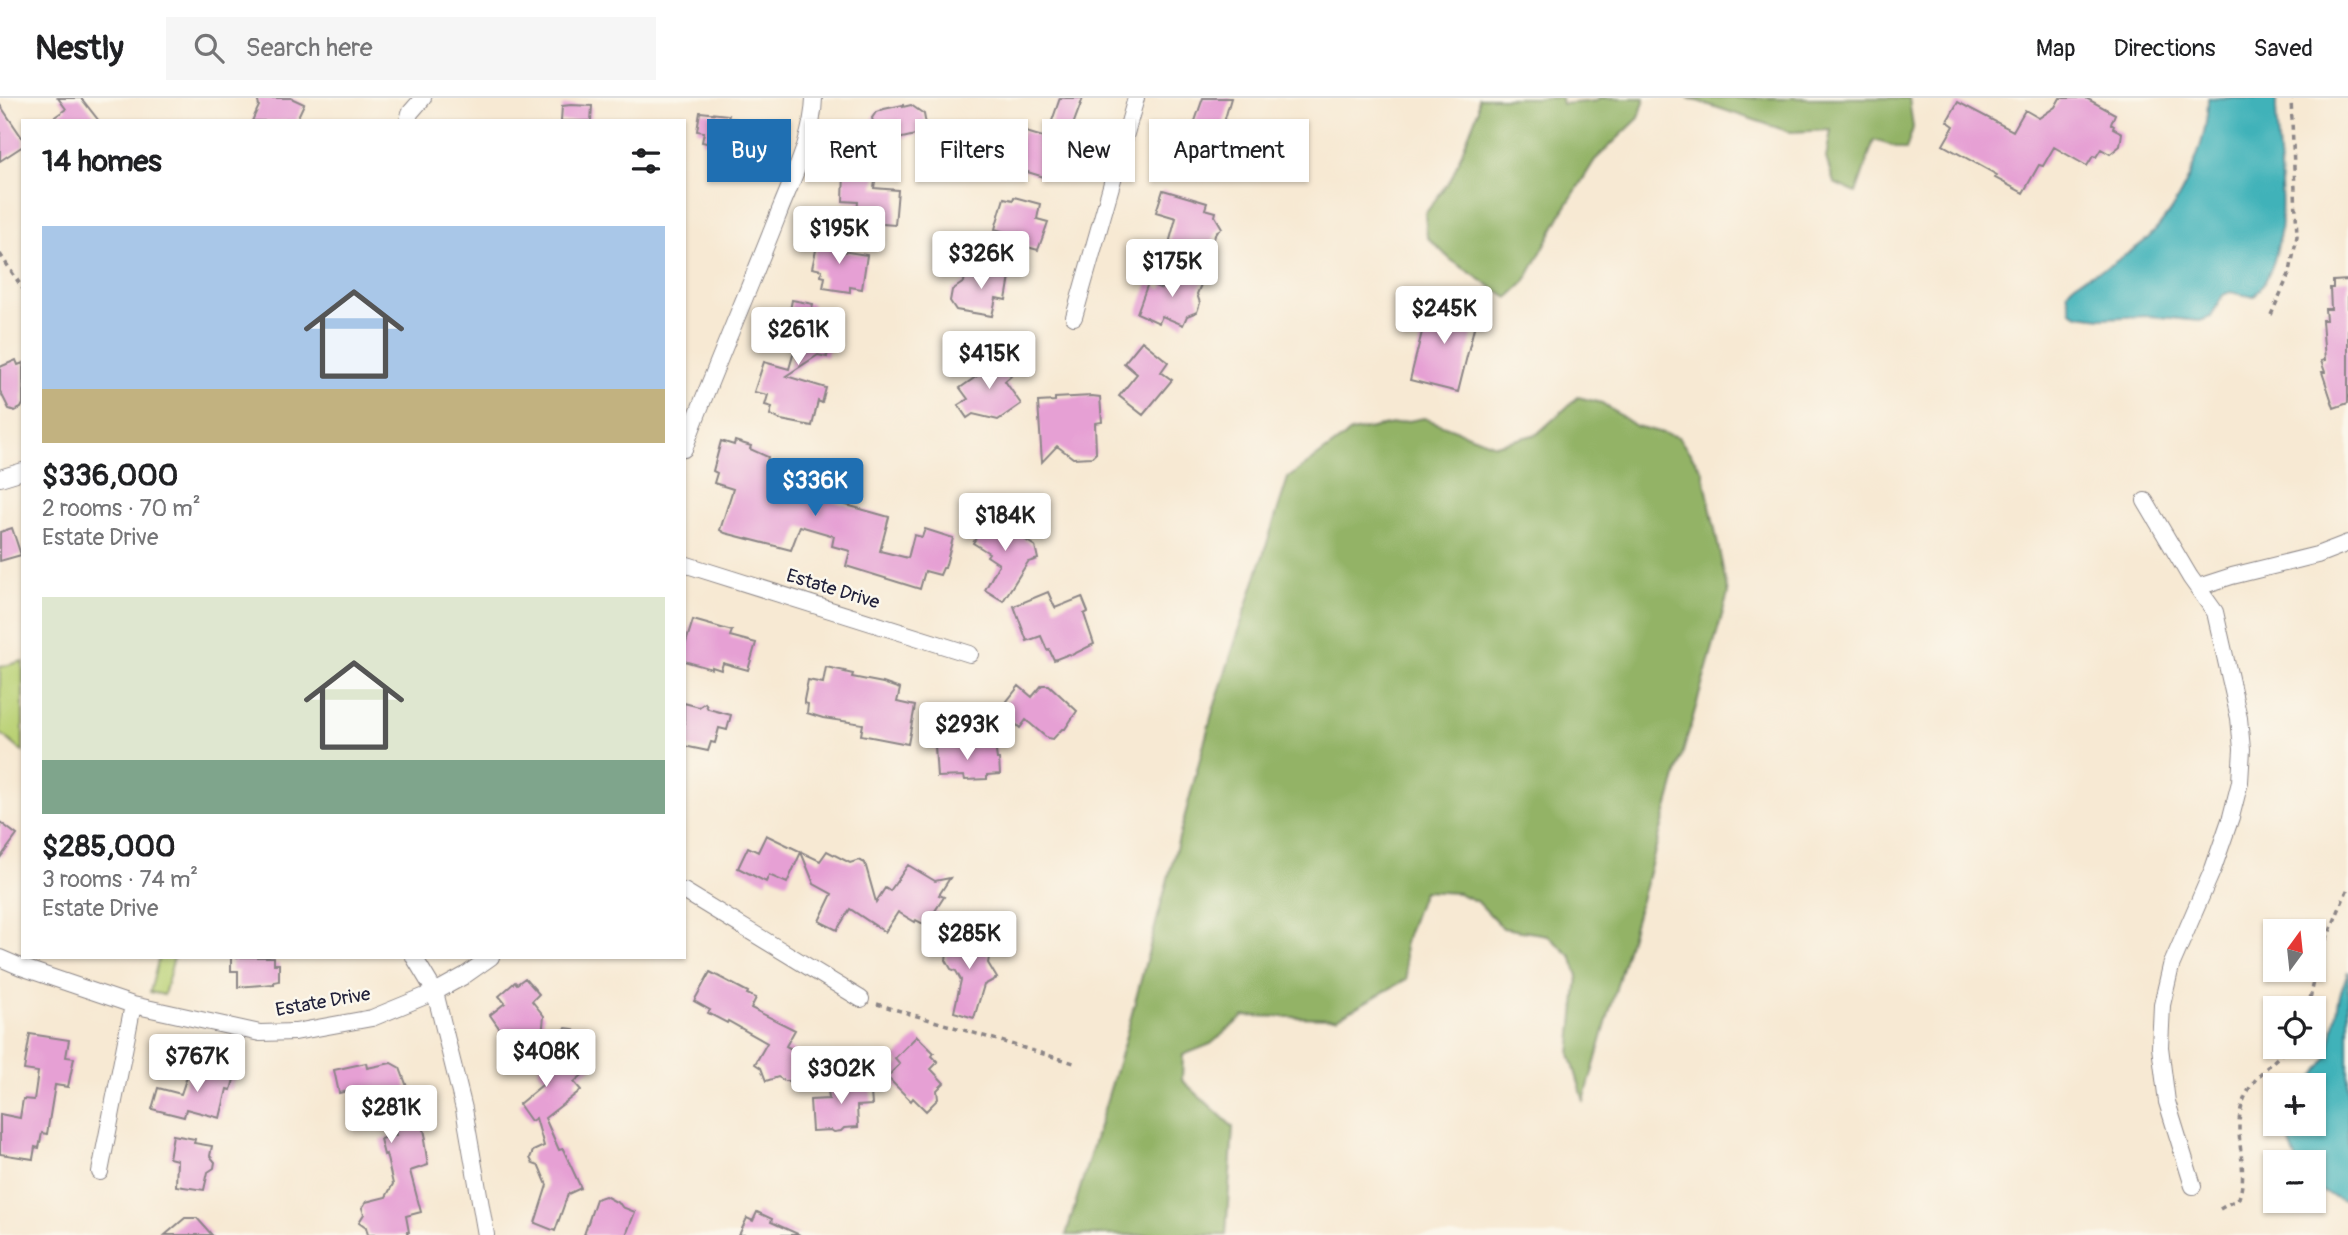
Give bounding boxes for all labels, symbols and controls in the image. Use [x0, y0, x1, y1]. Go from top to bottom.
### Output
search box [166, 17, 656, 80]
text: Nestly [35, 28, 124, 69]
icon: search [190, 29, 228, 67]
text: Search here [246, 32, 373, 64]
text: Map [2036, 34, 2076, 63]
text: Directions [2114, 34, 2215, 63]
text: Saved [2253, 34, 2313, 63]
chip: Buy [707, 119, 791, 182]
chip: Rent [805, 119, 901, 182]
chip: Filters [915, 119, 1028, 182]
chip: New [1042, 119, 1135, 182]
chip: Apartment [1149, 119, 1309, 182]
icon: filters [627, 142, 665, 180]
text: 14 homes [42, 143, 162, 180]
pin: $195K [790, 206, 888, 266]
text: $195K [809, 214, 869, 243]
pin: $326K [932, 232, 1030, 291]
text: $326K [948, 239, 1014, 268]
pin: $175K [1123, 240, 1221, 299]
text: $175K [1142, 247, 1202, 276]
icon: home [291, 271, 417, 397]
pin: $245K [1395, 286, 1493, 346]
text: $245K [1412, 294, 1477, 323]
pin: $261K [749, 308, 847, 367]
text: $261K [767, 315, 829, 344]
pin: $415K [940, 331, 1038, 391]
text: $415K [958, 339, 1020, 368]
text: $336,000 [42, 457, 178, 494]
pin: $336K [766, 458, 864, 518]
text: $336K [782, 466, 848, 495]
text: 2 rooms · 70 m² [42, 494, 201, 523]
pin: $184K [956, 494, 1054, 553]
text: $184K [975, 501, 1035, 530]
text: Estate Drive [42, 523, 158, 552]
street label: Estate Drive [784, 563, 883, 615]
icon: home [291, 642, 417, 768]
pin: $293K [918, 702, 1016, 762]
text: $293K [935, 710, 999, 739]
text: $285,000 [42, 828, 176, 865]
text: 3 rooms · 74 m² [42, 865, 198, 894]
text: Estate Drive [42, 894, 158, 923]
pin: $285K [920, 912, 1018, 971]
text: $285K [937, 919, 1001, 948]
north arrow [2263, 919, 2326, 982]
map controls [2263, 919, 2326, 1213]
street label: Estate Drive [274, 982, 373, 1022]
button: locate [2263, 996, 2326, 1059]
pin: $408K [497, 1030, 595, 1089]
pin: $767K [148, 1034, 246, 1094]
text: $408K [513, 1037, 579, 1066]
text: $767K [165, 1042, 229, 1071]
pin: $302K [792, 1046, 890, 1106]
text: $302K [807, 1054, 875, 1083]
button: + [2263, 1073, 2326, 1136]
pin: $281K [342, 1086, 440, 1145]
text: $281K [361, 1093, 421, 1122]
button: − [2263, 1150, 2326, 1213]

